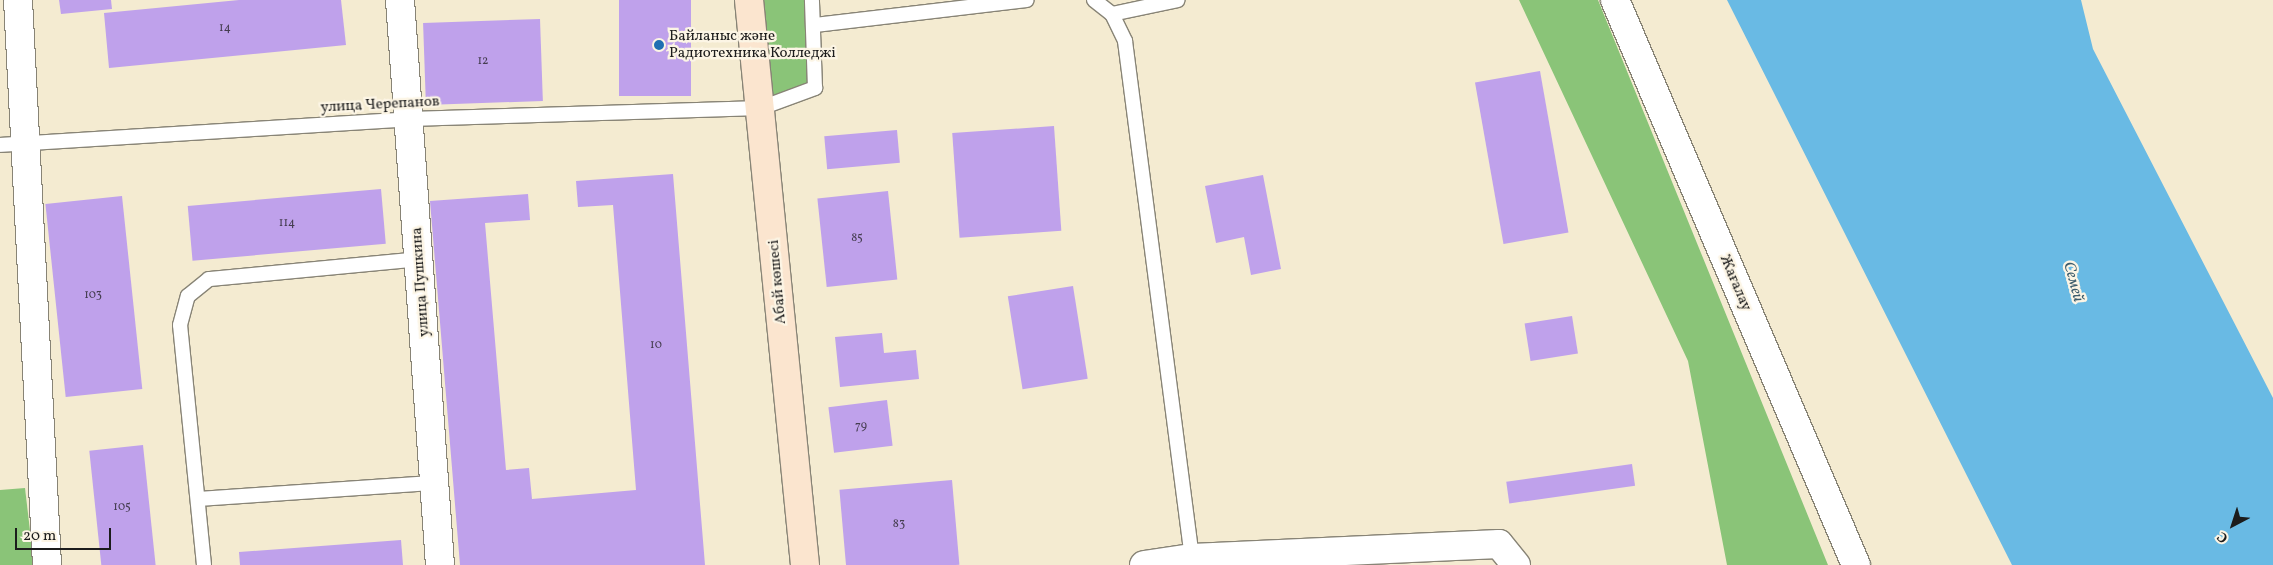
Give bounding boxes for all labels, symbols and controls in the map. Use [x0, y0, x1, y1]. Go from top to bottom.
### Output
house number: 14 [219, 22, 231, 36]
place label: Байланыс және Радиотехника Колледжі [669, 27, 836, 62]
marker: Байланыс және Радиотехника Колледжі [653, 39, 665, 51]
house number: 12 [477, 55, 489, 69]
street label: улица Черепанов [320, 93, 440, 117]
house number: 114 [279, 217, 295, 231]
street label: улица Пушкина [408, 227, 434, 337]
house number: 85 [851, 232, 863, 246]
street label: Абай көшесі [765, 239, 791, 325]
street label: Жағалау [1715, 252, 1755, 314]
water label: Семей [2058, 260, 2088, 304]
house number: 103 [84, 289, 102, 303]
house number: 10 [650, 339, 662, 353]
house number: 79 [855, 420, 867, 434]
north arrow [2208, 500, 2258, 550]
house number: 105 [113, 501, 131, 515]
scale bar [18, 518, 114, 550]
house number: 83 [893, 518, 905, 532]
text: 20 m [23, 526, 56, 547]
text: С [2213, 527, 2233, 547]

